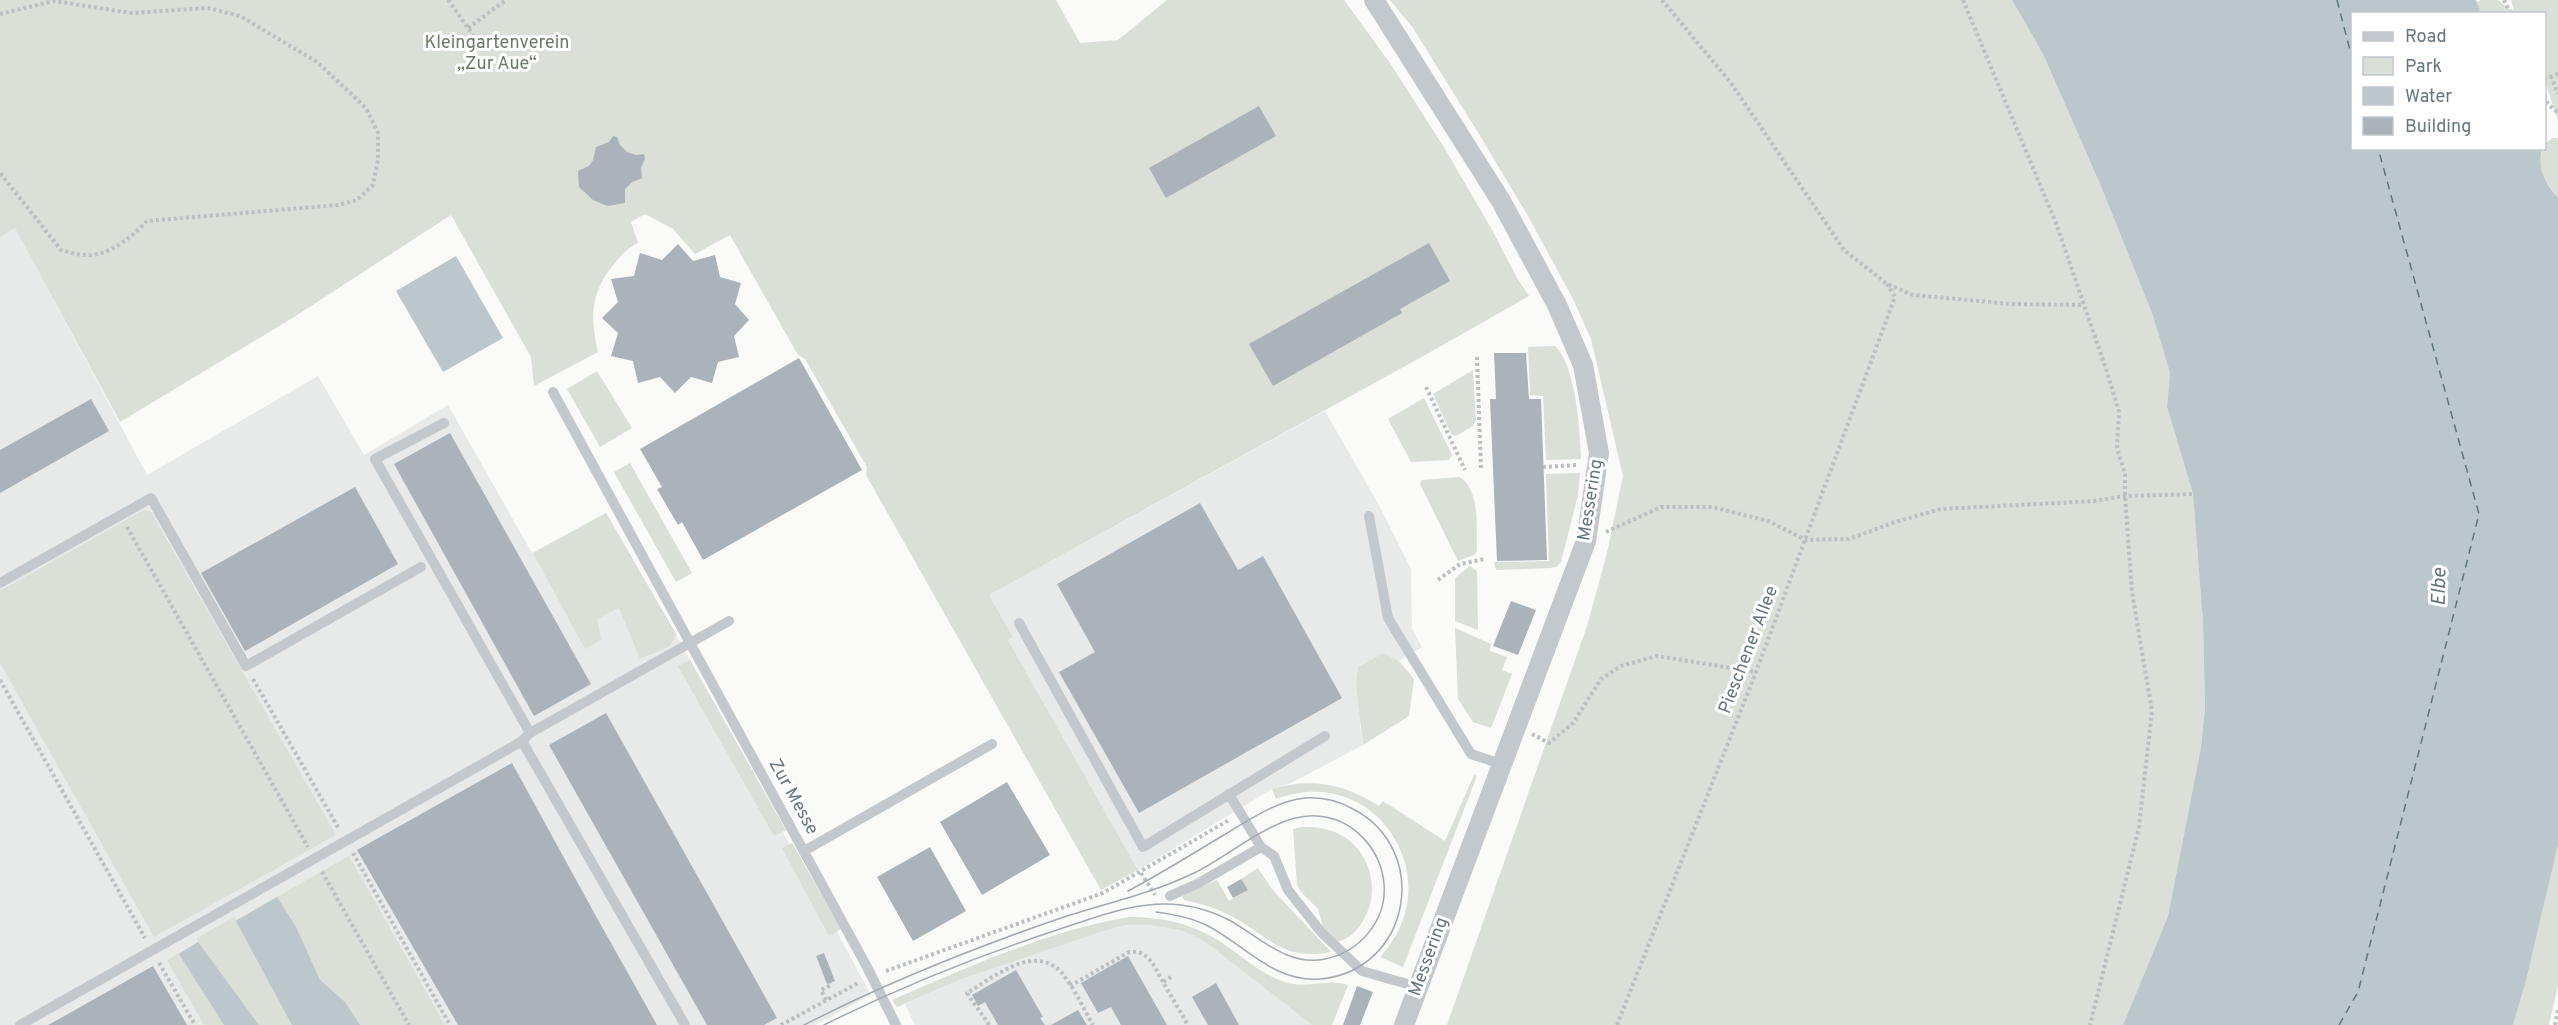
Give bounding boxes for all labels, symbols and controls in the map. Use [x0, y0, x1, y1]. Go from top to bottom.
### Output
legend [2351, 12, 2546, 150]
text: Road [2405, 26, 2447, 49]
park label: Kleingartenverein „Zur Aue“ [424, 32, 570, 76]
text: Park [2405, 56, 2442, 79]
text: Water [2405, 86, 2452, 109]
text: Building [2405, 116, 2471, 139]
street label: Messering [1573, 457, 1609, 543]
water label: Elbe [2427, 567, 2453, 606]
street label: Pieschener Allee [1714, 583, 1784, 717]
street label: Zur Messe [763, 755, 823, 839]
street label: Messering [1404, 914, 1454, 1000]

